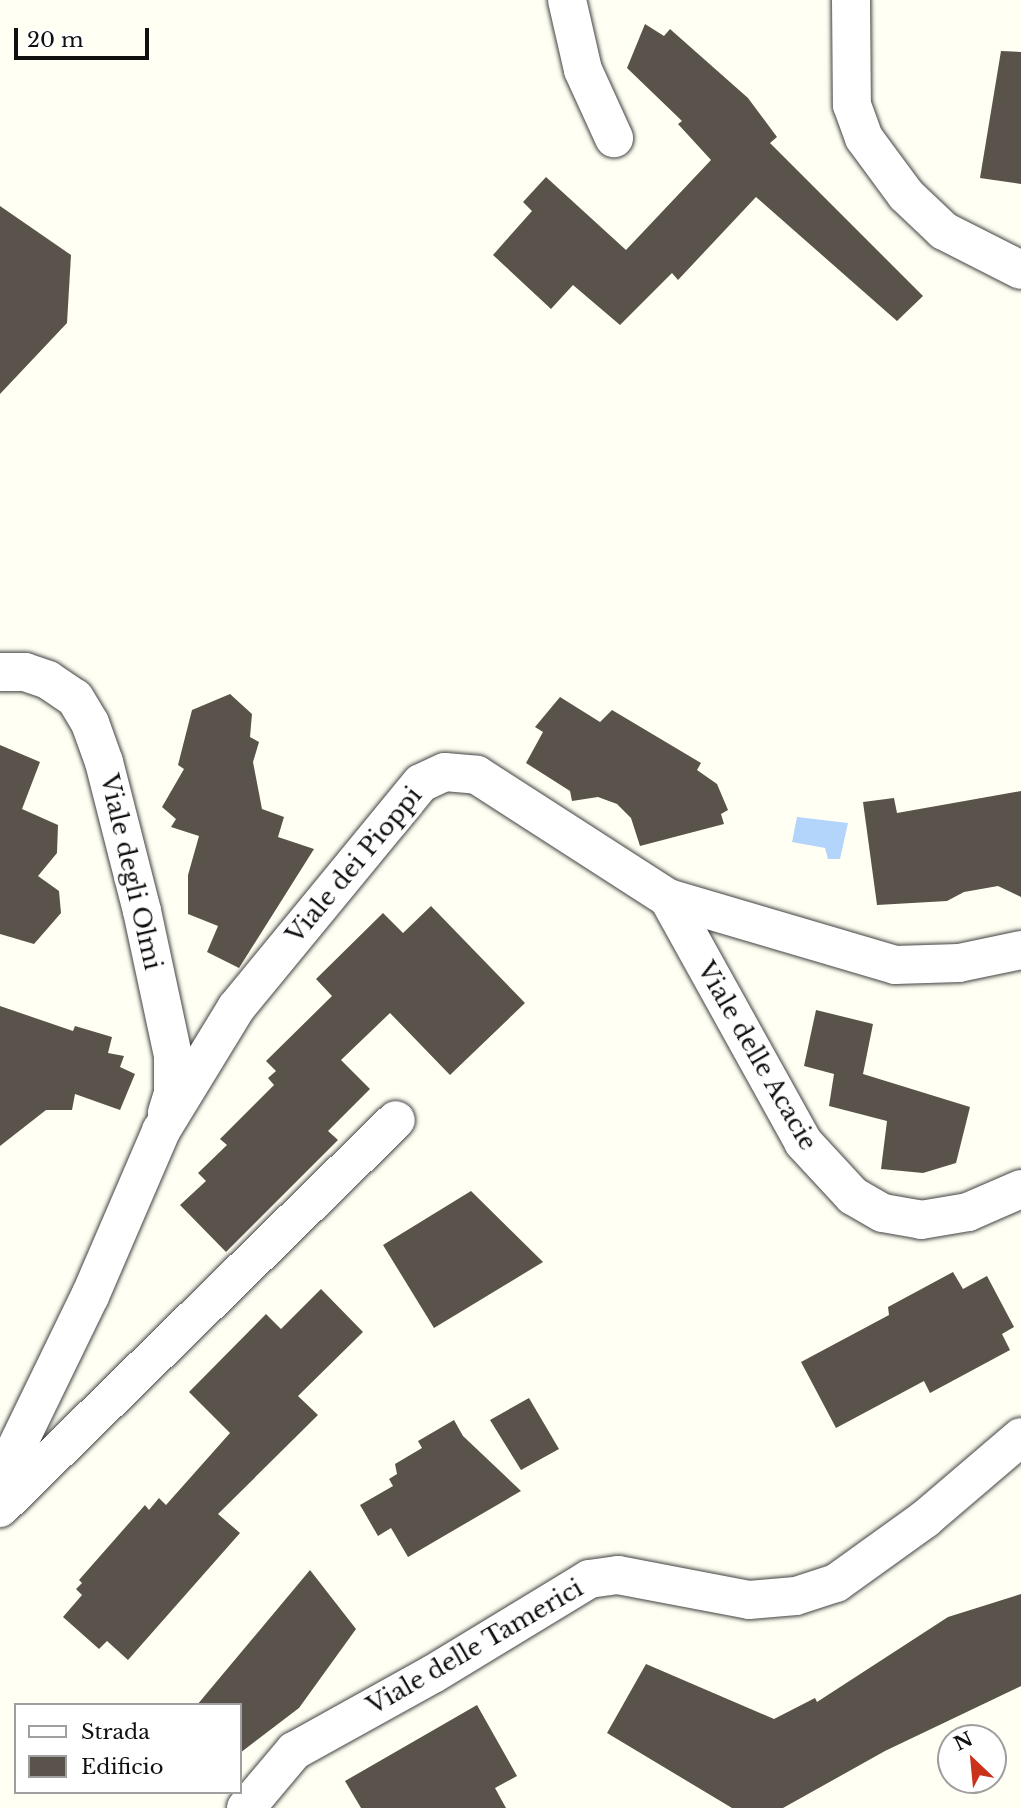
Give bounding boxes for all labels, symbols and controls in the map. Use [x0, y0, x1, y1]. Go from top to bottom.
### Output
scale bar [18, 14, 152, 58]
text: 20 m [27, 27, 84, 53]
street label: Viale degli Olmi [94, 771, 168, 973]
street label: Viale dei Pioppi [280, 781, 428, 949]
street label: Viale delle Acacie [691, 956, 823, 1156]
street label: Viale delle Tamerici [362, 1573, 588, 1721]
legend [14, 1703, 242, 1794]
text: Strada [81, 1719, 150, 1745]
north arrow [937, 1724, 1007, 1794]
text: N [950, 1727, 977, 1756]
text: Edificio [81, 1754, 163, 1780]

